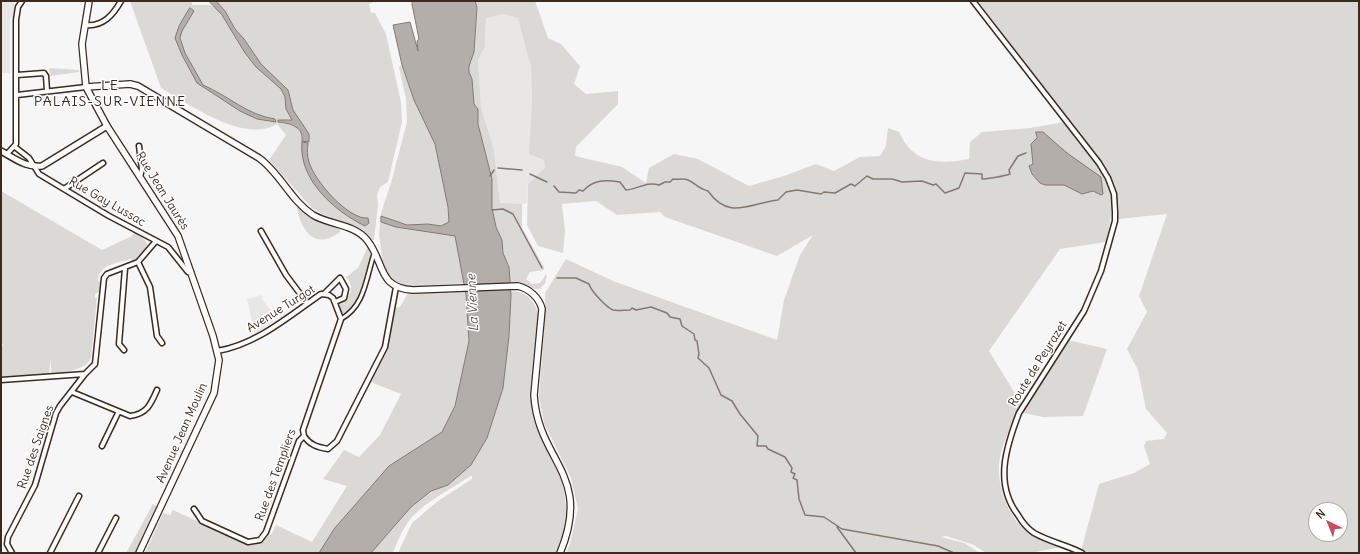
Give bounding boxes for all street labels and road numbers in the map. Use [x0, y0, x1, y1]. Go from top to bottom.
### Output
street label: Rue Jean Jaurès [132, 149, 192, 233]
street label: Rue Gay Lussac [66, 174, 148, 230]
street label: Avenue Turgot [244, 282, 318, 336]
street label: Route de Peyrazet [1006, 318, 1070, 410]
street label: Avenue Jean Moulin [153, 381, 211, 485]
street label: Rue des Saignes [15, 403, 57, 491]
street label: Rue des Templiers [253, 427, 299, 523]

